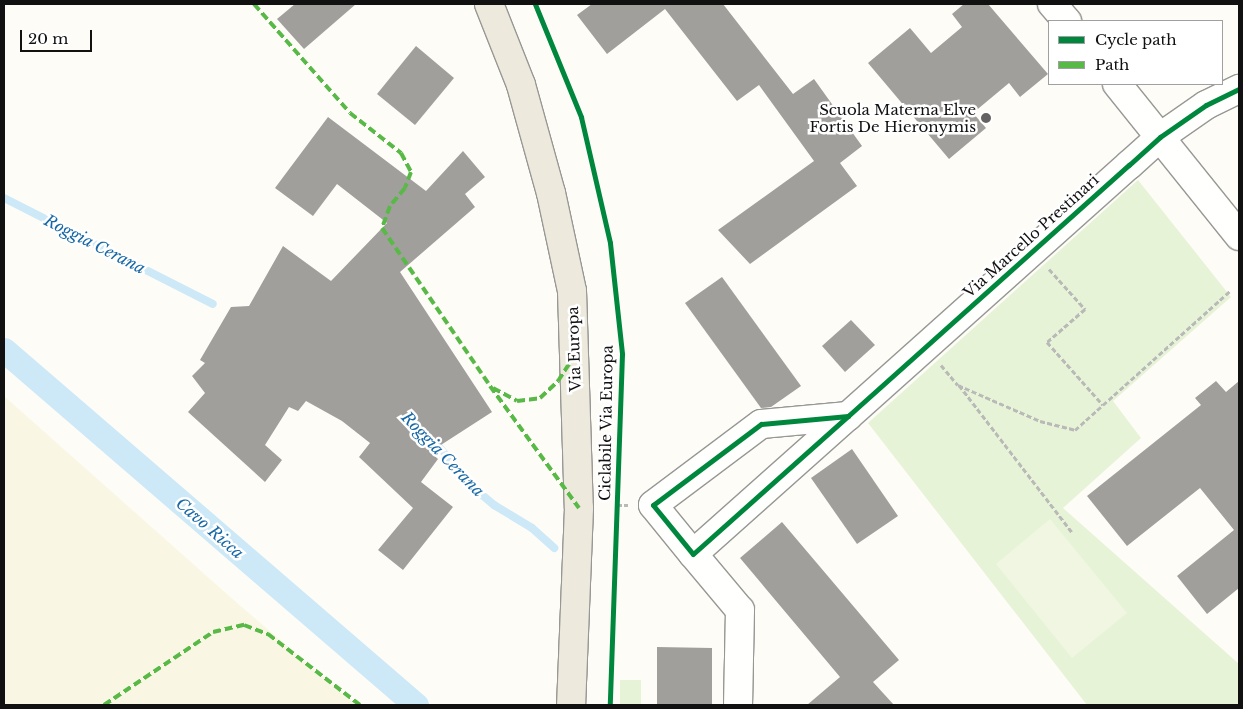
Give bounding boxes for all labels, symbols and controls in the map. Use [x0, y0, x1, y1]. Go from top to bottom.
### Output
scale bar [22, 20, 95, 52]
legend [1048, 20, 1223, 85]
text: 20 m [28, 29, 68, 48]
text: Cycle path [1095, 30, 1177, 49]
text: Path [1095, 55, 1129, 74]
place label: Scuola Materna Elve Fortis De Hieronymis [810, 100, 976, 135]
marker: Scuola Materna Elve Fortis De Hieronymis [980, 112, 992, 124]
street label: Via Marcello Prestinari [960, 170, 1102, 302]
water label: Roggia Cerana [41, 210, 149, 278]
street label: Via Europa [564, 306, 584, 392]
street label: Ciclabile Via Europa [596, 345, 616, 501]
water label: Roggia Cerana [397, 407, 489, 501]
water label: Cavo Ricca [172, 493, 248, 563]

